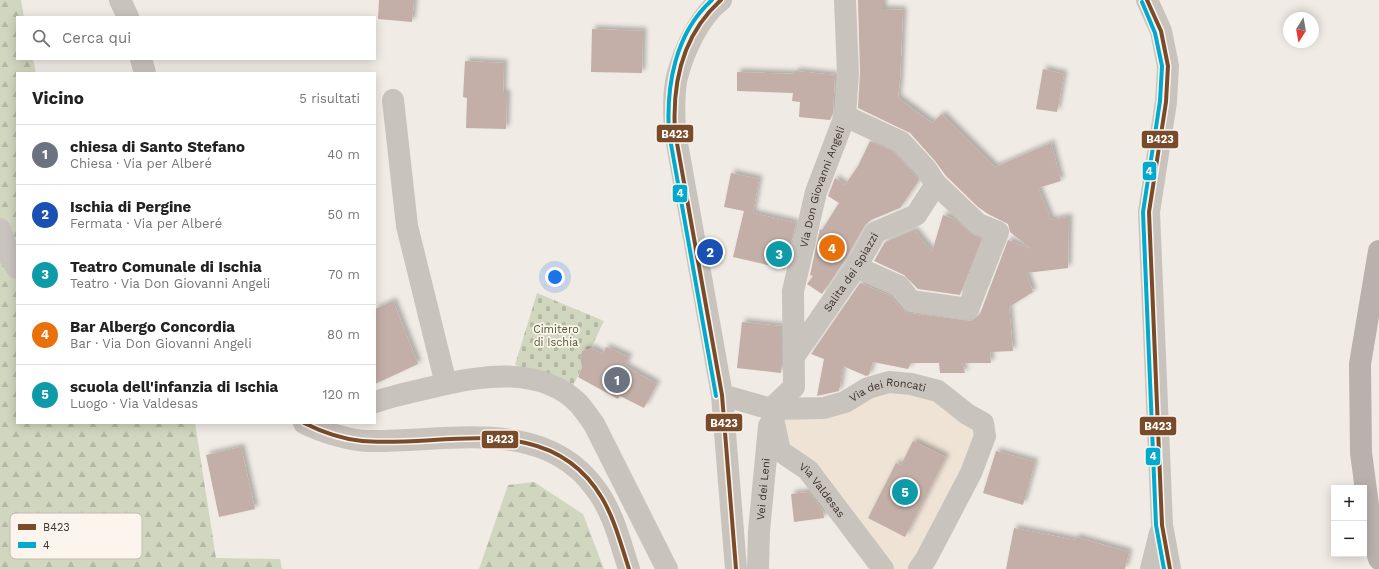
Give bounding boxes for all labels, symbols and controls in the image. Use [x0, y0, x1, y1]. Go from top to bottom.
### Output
north arrow [1283, 12, 1319, 48]
search box [16, 16, 376, 60]
icon: search [30, 27, 52, 49]
text: Cerca qui [62, 29, 131, 47]
text: Vicino [32, 88, 84, 108]
text: 5 risultati [299, 91, 360, 106]
line badge: B423 [656, 124, 694, 143]
street label: Via Don Giovanni Angeli [797, 124, 847, 249]
text: B423 [661, 128, 689, 141]
line badge: B423 [1141, 130, 1179, 149]
text: B423 [1146, 133, 1174, 146]
text: chiesa di Santo Stefano [70, 138, 245, 156]
text: 1 [42, 147, 48, 162]
text: 40 m [327, 147, 360, 162]
text: Chiesa · Via per Alberé [70, 156, 212, 171]
line badge: 4 [1142, 161, 1157, 181]
text: 4 [1145, 165, 1153, 178]
line badge: 4 [672, 184, 688, 203]
text: 4 [676, 187, 684, 200]
text: Ischia di Pergine [70, 198, 191, 216]
text: 2 [41, 207, 49, 222]
text: 50 m [328, 207, 360, 222]
text: Fermata · Via per Alberé [70, 216, 222, 231]
street label: Salita dei Spiazzi [821, 230, 881, 314]
pin: 4 [819, 233, 845, 263]
pin: 2 [697, 237, 723, 267]
pin: 3 [766, 239, 792, 269]
text: Teatro Comunale di Ischia [70, 258, 262, 276]
text: 3 [41, 267, 49, 282]
text: 70 m [328, 267, 360, 282]
your location [545, 267, 565, 287]
text: Teatro · Via Don Giovanni Angeli [70, 276, 270, 291]
text: Bar Albergo Concordia [70, 318, 235, 336]
park label: Cimitero di Ischia [533, 323, 579, 349]
text: 4 [41, 327, 49, 342]
text: 80 m [327, 327, 360, 342]
text: Bar · Via Don Giovanni Angeli [70, 336, 252, 351]
pin: 1 [604, 365, 630, 395]
street label: Via dei Roncati [847, 375, 928, 404]
text: scuola dell'infanzia di Ischia [70, 378, 278, 396]
text: 5 [41, 387, 49, 402]
text: 120 m [322, 387, 360, 402]
text: Luogo · Via Valdesas [70, 396, 198, 411]
line badge: B423 [705, 413, 743, 432]
line badge: B423 [1139, 416, 1177, 436]
text: B423 [710, 417, 738, 430]
text: B423 [1144, 420, 1172, 433]
line badge: B423 [481, 430, 519, 449]
text: B423 [486, 433, 514, 446]
line badge: 4 [1145, 447, 1161, 466]
text: 4 [1149, 450, 1157, 463]
street label: Vei dei Leni [754, 458, 772, 521]
street label: Via Valdesas [797, 460, 848, 520]
pin: 5 [892, 477, 918, 507]
map controls [1331, 485, 1367, 557]
button: + [1331, 485, 1367, 521]
legend [10, 513, 142, 559]
text: B423 [43, 521, 70, 534]
button: − [1331, 521, 1367, 557]
text: 4 [43, 539, 50, 552]

